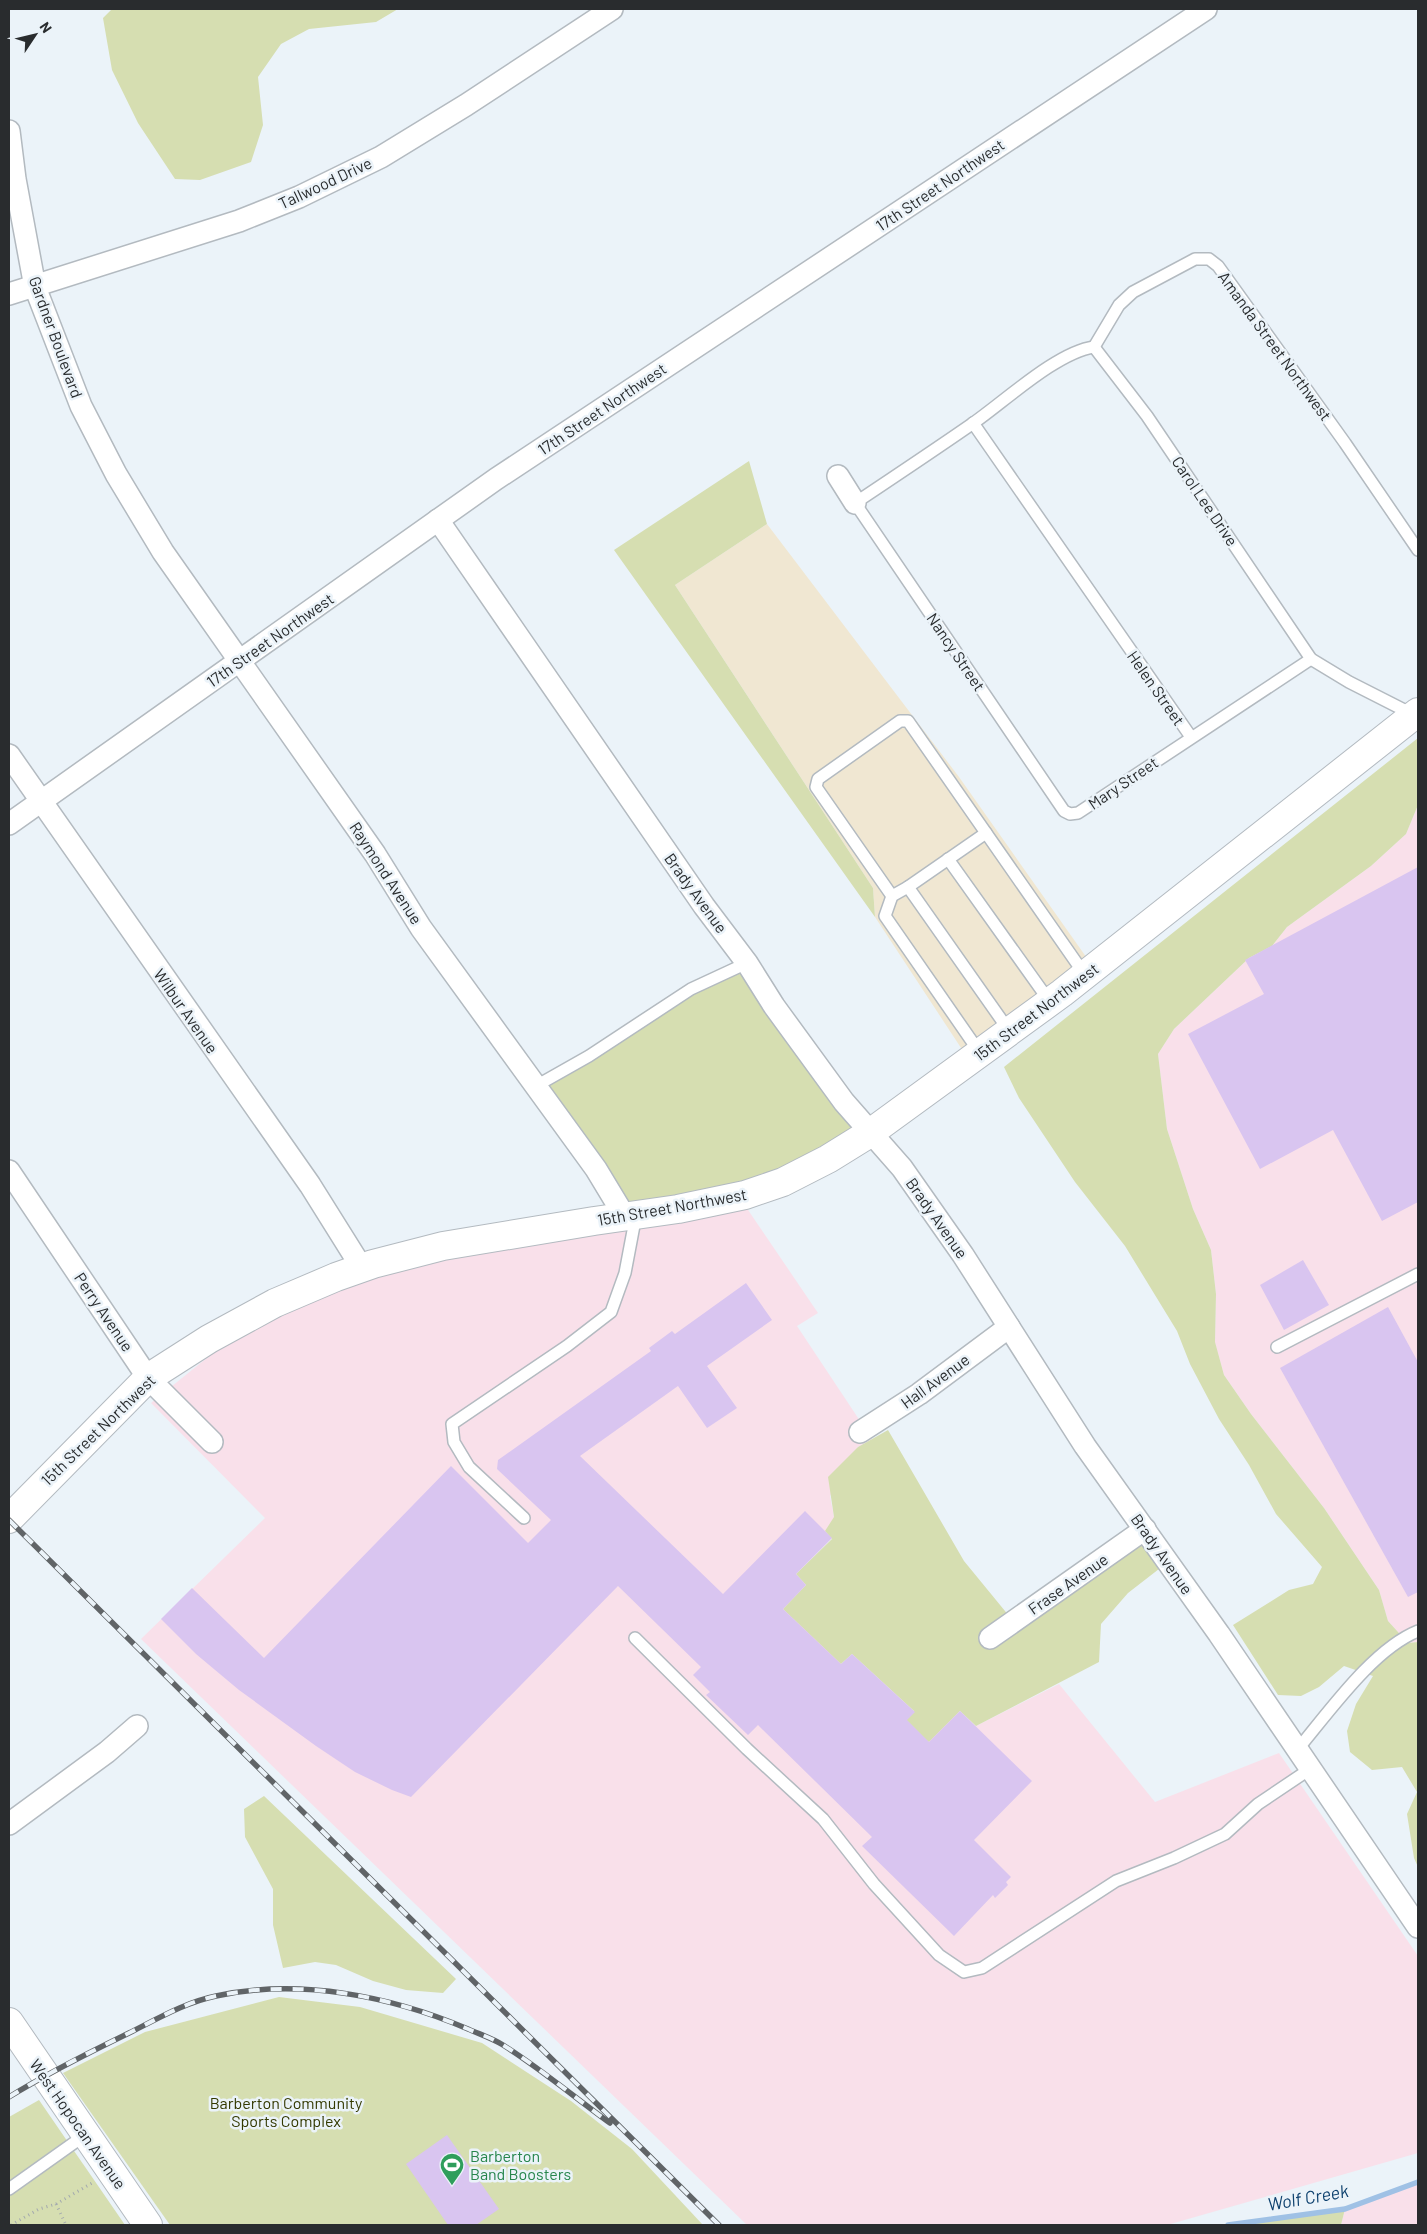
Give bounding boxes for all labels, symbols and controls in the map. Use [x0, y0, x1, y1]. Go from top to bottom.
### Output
north arrow [10, 10, 60, 60]
text: N [36, 19, 56, 36]
street label: 17th Street Northwest [872, 135, 1008, 235]
street label: Tallwood Drive [275, 153, 374, 212]
street label: Amanda Street Northwest [1215, 267, 1336, 424]
street label: Gardner Boulevard [26, 274, 87, 400]
street label: 17th Street Northwest [534, 359, 670, 459]
street label: Carol Lee Drive [1168, 452, 1242, 549]
street label: 17th Street Northwest [203, 589, 337, 691]
street label: Nancy Street [923, 609, 989, 694]
street label: Helen Street [1124, 647, 1189, 729]
street label: Mary Street [1084, 752, 1161, 813]
street label: Raymond Avenue [346, 818, 427, 928]
street label: Brady Avenue [661, 849, 732, 936]
street label: 15th Street Northwest [970, 958, 1102, 1065]
street label: Wilbur Avenue [150, 965, 223, 1057]
street label: Brady Avenue [903, 1174, 972, 1262]
street label: 15th Street Northwest [596, 1184, 748, 1229]
street label: Perry Avenue [71, 1269, 138, 1355]
street label: Hall Avenue [897, 1349, 973, 1412]
street label: 15th Street Northwest [37, 1370, 159, 1489]
street label: Brady Avenue [1128, 1510, 1197, 1598]
street label: Frase Avenue [1024, 1549, 1111, 1618]
street label: West Hopocan Avenue [26, 2055, 130, 2192]
park label: Barberton Community Sports Complex [210, 2093, 363, 2130]
place label: Barberton Band Boosters [470, 2146, 571, 2183]
sports icon: Barberton Band Boosters [439, 2152, 465, 2186]
water label: Wolf Creek [1266, 2179, 1350, 2215]

